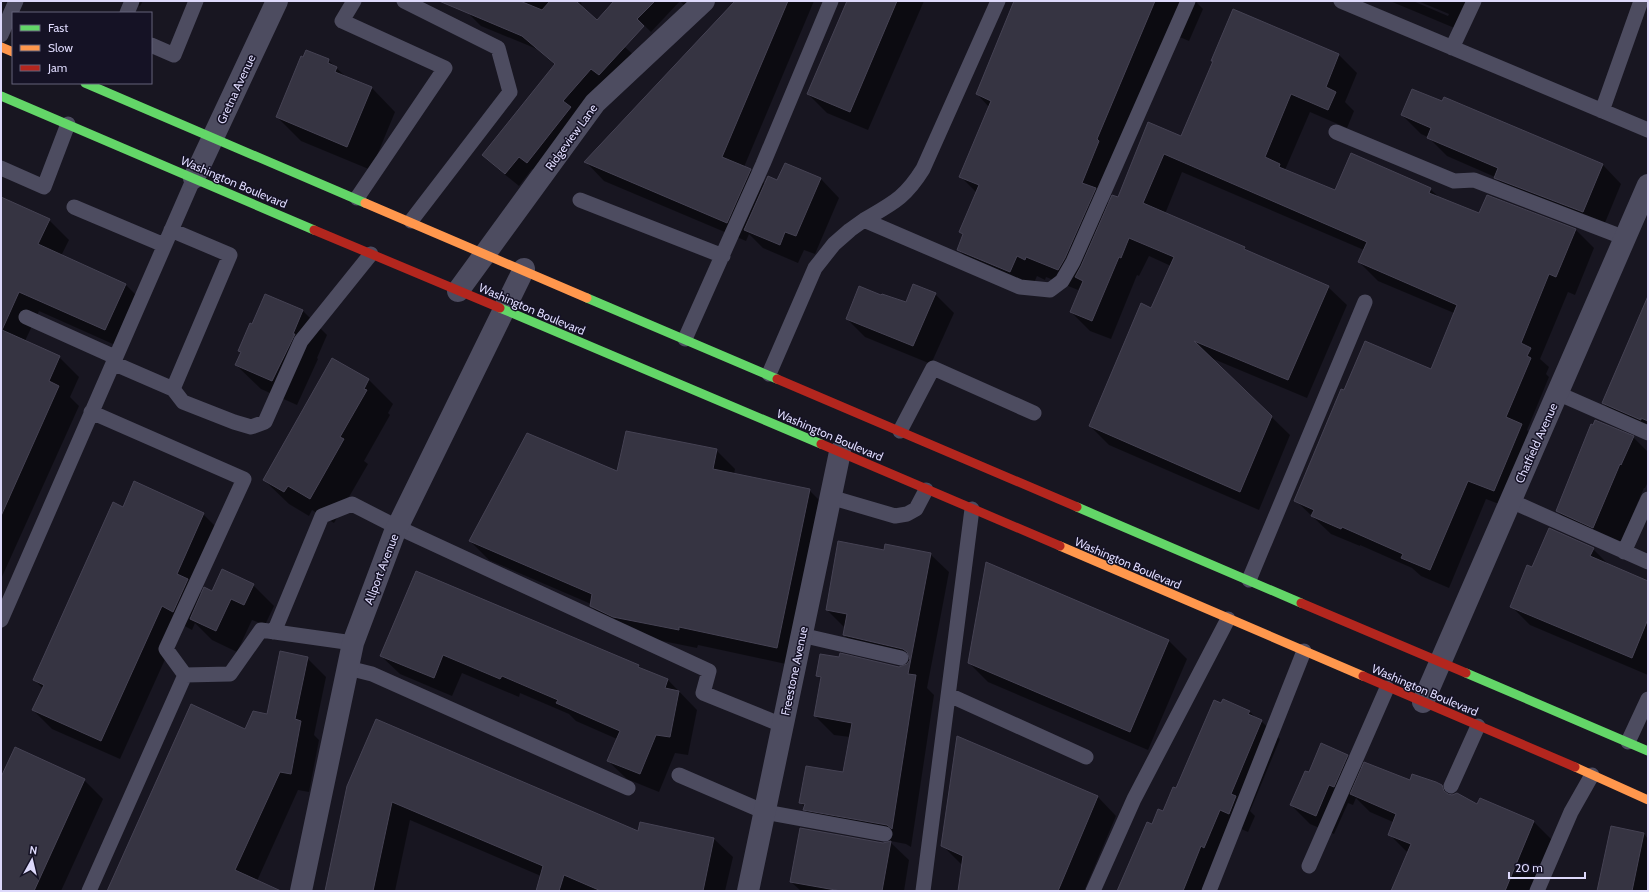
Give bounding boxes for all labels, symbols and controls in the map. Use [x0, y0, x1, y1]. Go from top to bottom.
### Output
legend [12, 12, 152, 84]
text: Fast [48, 20, 68, 35]
text: Slow [48, 40, 73, 55]
street label: Gretna Avenue [213, 52, 259, 126]
text: Jam [47, 60, 67, 75]
street label: Ridgeview Lane [542, 101, 600, 173]
street label: Washington Boulevard [179, 153, 289, 211]
street label: Washington Boulevard [477, 280, 587, 338]
street label: Chatfield Avenue [1512, 400, 1560, 486]
street label: Washington Boulevard [775, 406, 885, 464]
street label: Allport Avenue [361, 531, 401, 607]
street label: Washington Boulevard [1073, 534, 1183, 592]
street label: Freestone Avenue [777, 625, 811, 717]
street label: Washington Boulevard [1370, 661, 1480, 719]
north arrow [12, 840, 52, 880]
text: N [29, 843, 38, 858]
scale bar [1509, 854, 1585, 880]
text: 20 m [1515, 860, 1543, 875]

